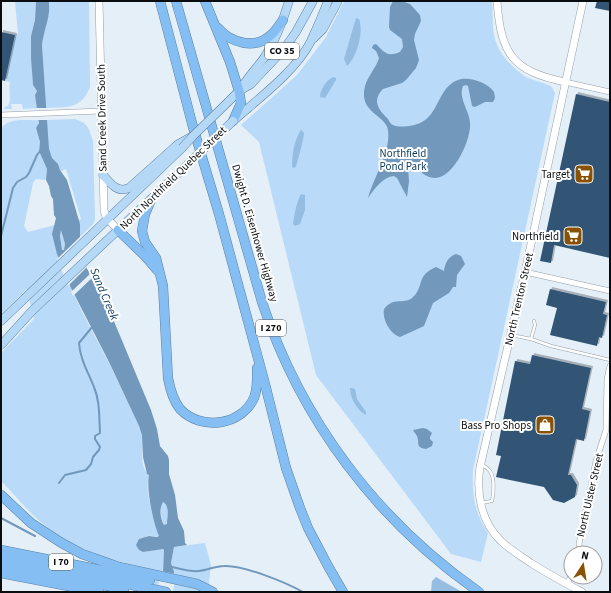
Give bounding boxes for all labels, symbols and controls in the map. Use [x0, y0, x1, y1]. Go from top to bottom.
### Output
road number: CO 35 [265, 43, 299, 59]
street label: Sand Creek Drive South [94, 64, 110, 172]
street label: North Northfield Quebec Street [116, 123, 230, 233]
park label: Northfield Pond Park [380, 146, 427, 174]
street label: Dwight D. Eisenhower Highway [228, 163, 282, 303]
supermarket icon: Target [573, 163, 595, 185]
place label: Target [541, 167, 570, 182]
supermarket icon: Northfield [562, 225, 584, 247]
place label: Northfield [512, 229, 559, 244]
street label: North Trenton Street [501, 251, 537, 347]
water label: Sand Creek [85, 265, 123, 323]
road number: I 270 [256, 320, 286, 336]
shop icon: Bass Pro Shops [534, 414, 556, 436]
place label: Bass Pro Shops [461, 418, 531, 433]
street label: North Ulster Street [573, 451, 607, 538]
north arrow [563, 545, 603, 585]
text: N [580, 548, 590, 564]
road number: I 70 [49, 554, 73, 570]

